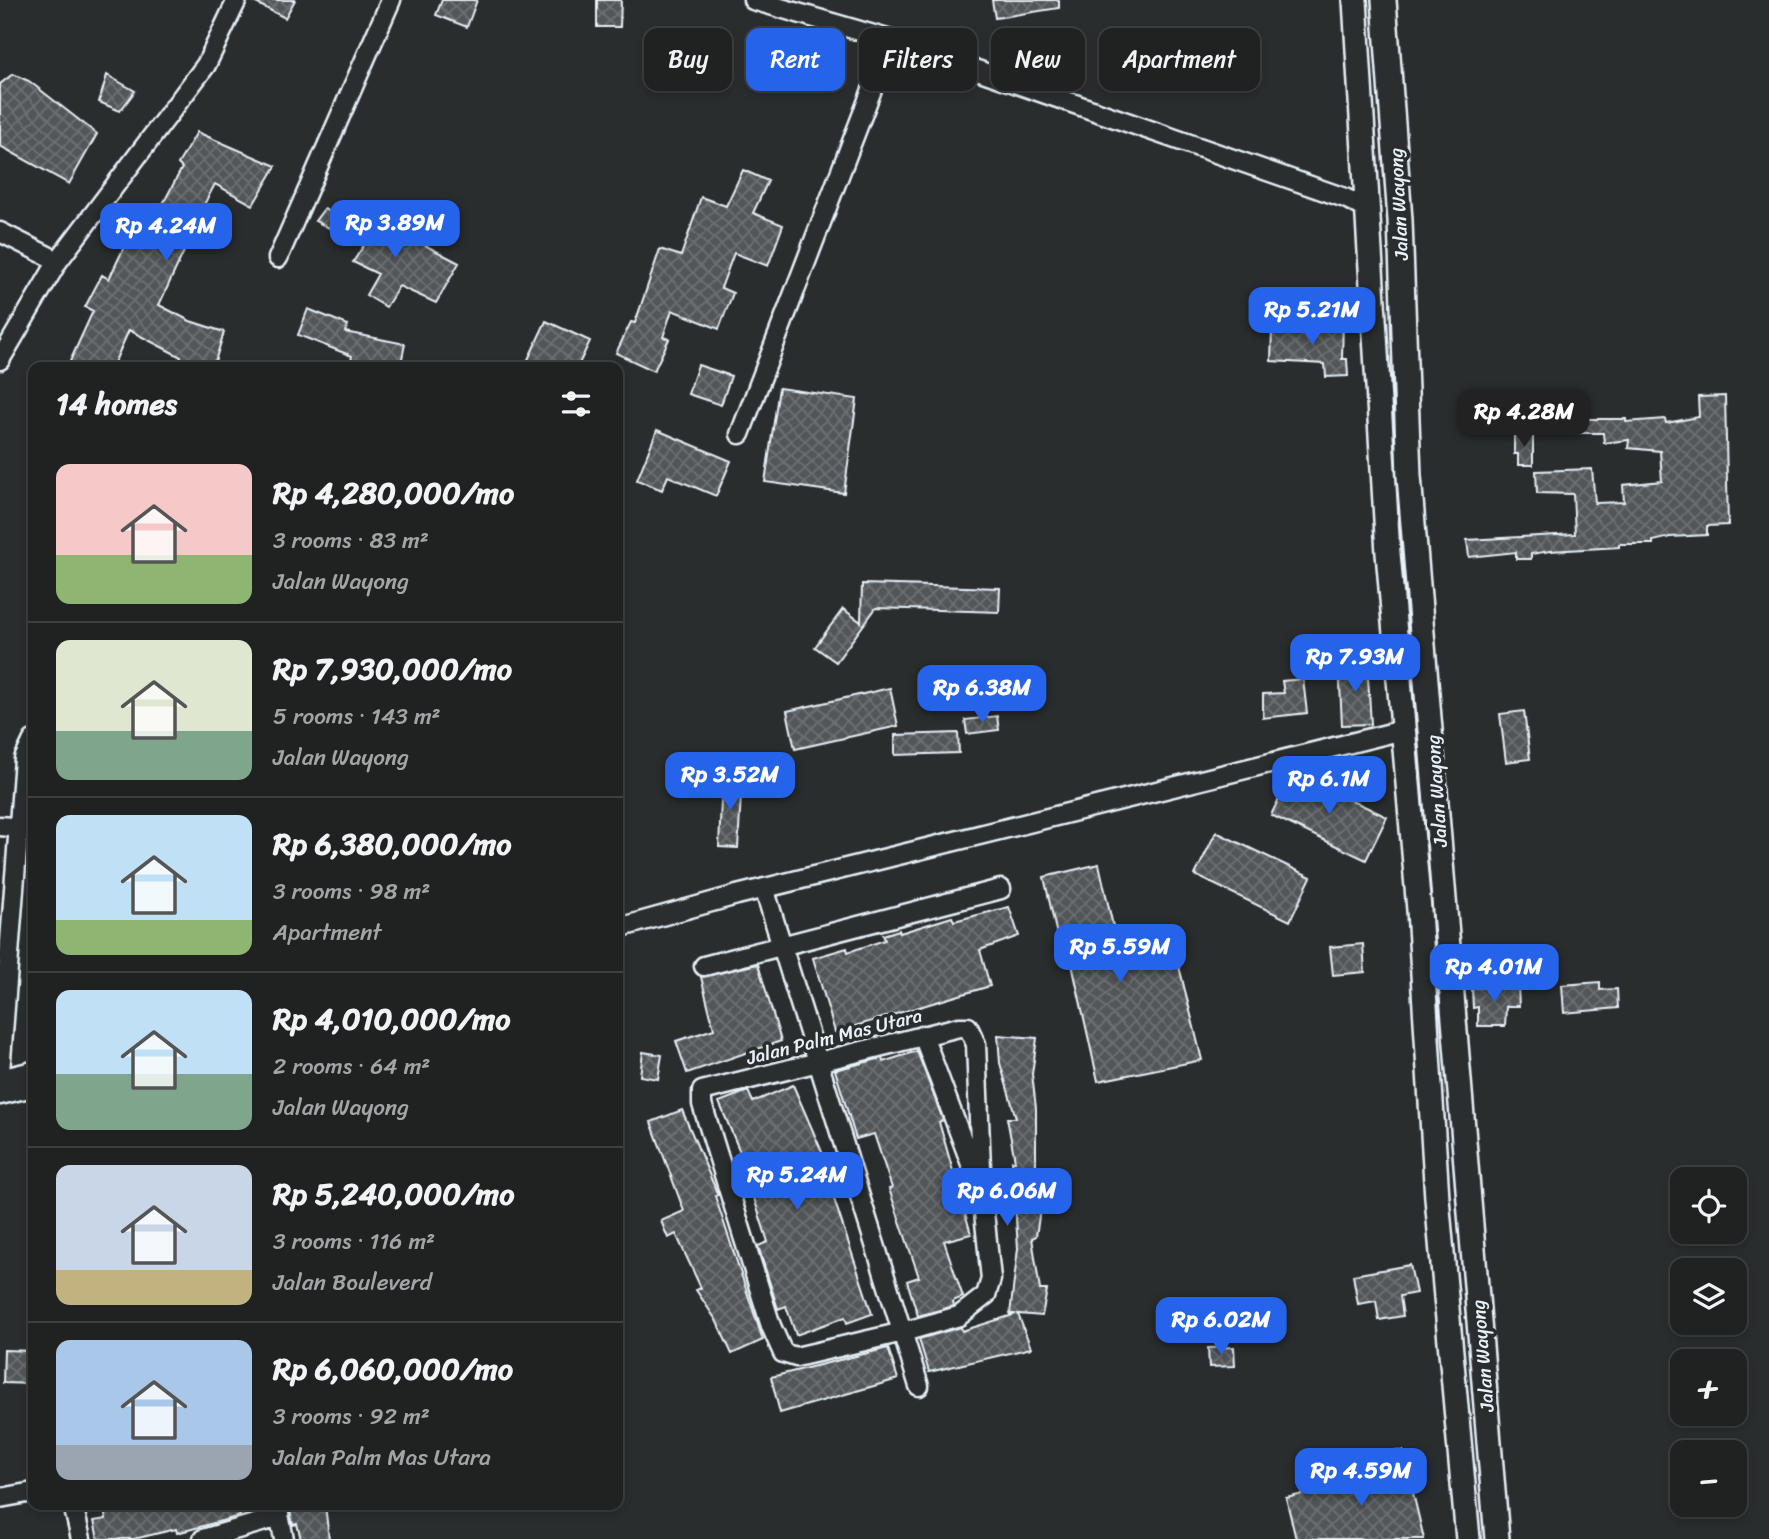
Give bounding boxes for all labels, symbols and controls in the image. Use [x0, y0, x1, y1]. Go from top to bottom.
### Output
chip: Buy [644, 28, 732, 91]
chip: Rent [746, 28, 845, 91]
chip: Filters [859, 28, 977, 91]
chip: New [991, 28, 1085, 91]
chip: Apartment [1099, 28, 1260, 91]
street label: Jalan Wayong [1379, 147, 1418, 262]
pin: Rp 3.89M [323, 201, 467, 260]
text: Rp 3.89M [346, 202, 444, 243]
pin: Rp 4.24M [94, 204, 238, 263]
text: Rp 4.24M [116, 205, 216, 246]
pin: Rp 5.21M [1240, 288, 1384, 347]
text: Rp 5.21M [1265, 289, 1360, 330]
text: 14 homes [56, 377, 177, 431]
icon: filters [557, 385, 595, 423]
pin: Rp 4.28M [1452, 390, 1596, 449]
text: Rp 4.28M [1474, 391, 1574, 432]
text: Rp 4,280,000/mo [273, 466, 514, 520]
icon: home [112, 492, 196, 576]
text: 3 rooms · 83 m² [273, 520, 429, 561]
text: Jalan Wayong [273, 561, 409, 602]
pin: Rp 7.93M [1283, 634, 1427, 694]
text: Rp 7.93M [1306, 636, 1404, 677]
text: Rp 7,930,000/mo [273, 642, 512, 696]
pin: Rp 6.38M [910, 666, 1054, 725]
text: Rp 6.38M [933, 667, 1031, 708]
icon: home [112, 668, 196, 752]
text: 5 rooms · 143 m² [273, 696, 441, 737]
street label: Jalan Wayong [1416, 733, 1457, 849]
text: Jalan Wayong [273, 737, 409, 778]
pin: Rp 3.52M [658, 752, 802, 812]
text: Rp 3.52M [681, 754, 779, 795]
pin: Rp 6.1M [1264, 756, 1394, 816]
text: Rp 6.1M [1288, 758, 1370, 799]
text: Rp 6,380,000/mo [273, 817, 512, 871]
icon: home [112, 843, 196, 927]
text: 3 rooms · 98 m² [273, 871, 430, 912]
text: Apartment [273, 912, 382, 953]
pin: Rp 5.59M [1048, 925, 1192, 984]
text: Rp 5.59M [1070, 926, 1170, 967]
pin: Rp 4.01M [1422, 944, 1566, 1004]
text: Rp 4.01M [1446, 946, 1542, 987]
text: Rp 4,010,000/mo [273, 992, 511, 1046]
street label: Jalan Palm Mas Utara [742, 999, 926, 1074]
icon: home [112, 1018, 196, 1102]
text: 2 rooms · 64 m² [273, 1046, 430, 1087]
text: Jalan Wayong [273, 1087, 409, 1128]
pin: Rp 5.24M [725, 1152, 869, 1212]
text: Rp 5.24M [747, 1154, 847, 1195]
text: Rp 5,240,000/mo [273, 1167, 514, 1221]
map controls [1670, 1167, 1747, 1517]
button: locate [1670, 1167, 1747, 1244]
pin: Rp 6.06M [935, 1168, 1079, 1228]
text: Rp 6.06M [958, 1170, 1056, 1211]
icon: home [112, 1193, 196, 1277]
text: 3 rooms · 116 m² [273, 1221, 435, 1262]
button: layers [1670, 1258, 1747, 1335]
text: Jalan Bouleverd [273, 1262, 432, 1303]
pin: Rp 6.02M [1149, 1298, 1293, 1357]
street label: Jalan Wayong [1461, 1298, 1504, 1414]
text: Rp 6.02M [1172, 1299, 1270, 1340]
text: Rp 6,060,000/mo [273, 1342, 513, 1396]
button: + [1670, 1349, 1747, 1426]
icon: home [112, 1368, 196, 1452]
text: 3 rooms · 92 m² [273, 1396, 430, 1437]
text: Jalan Palm Mas Utara [273, 1437, 491, 1478]
button: − [1670, 1440, 1747, 1517]
pin: Rp 4.59M [1289, 1448, 1433, 1508]
text: Rp 4.59M [1311, 1450, 1411, 1491]

